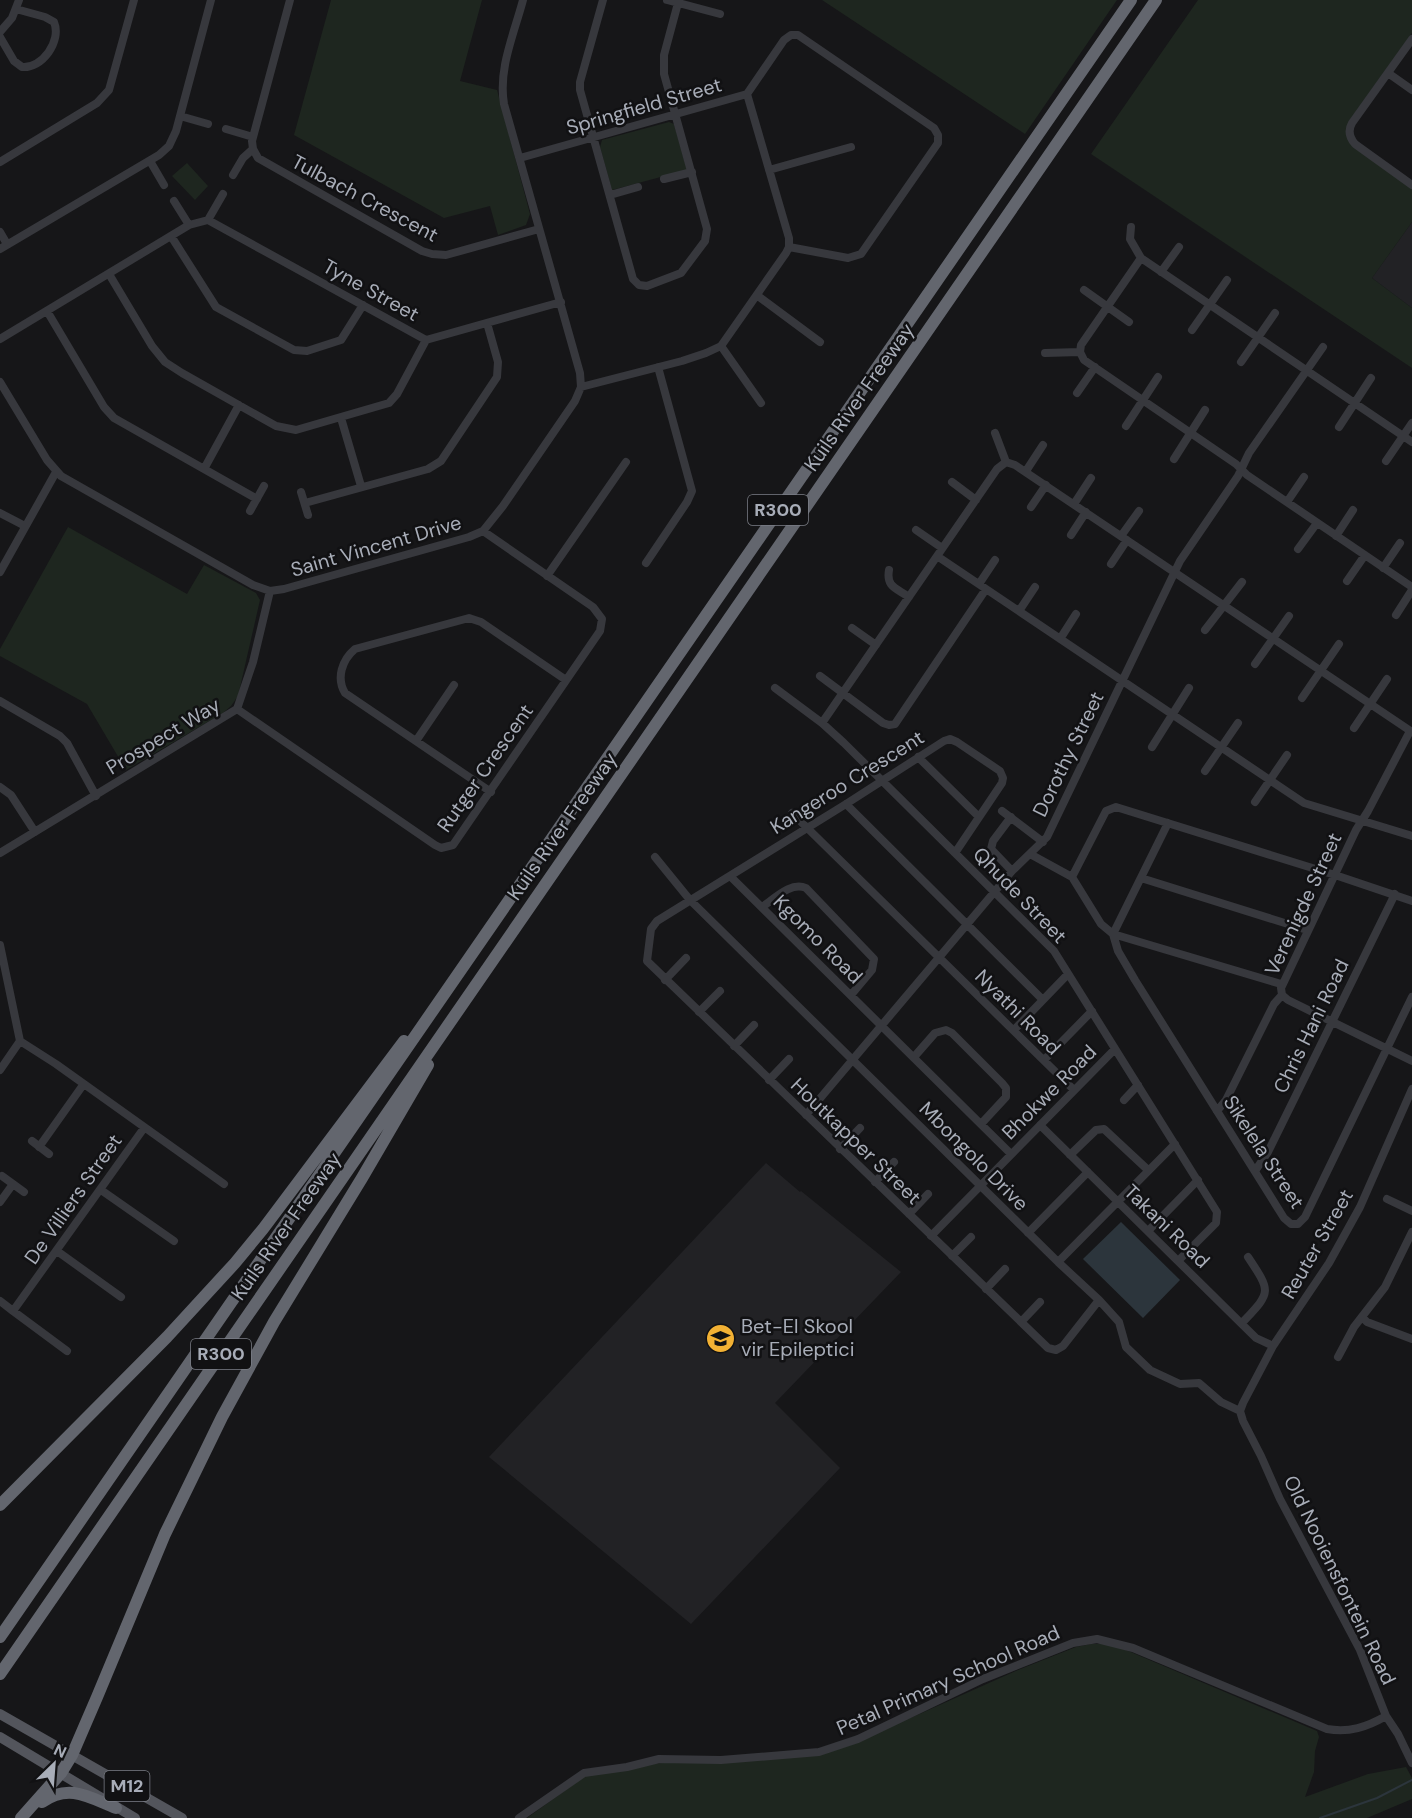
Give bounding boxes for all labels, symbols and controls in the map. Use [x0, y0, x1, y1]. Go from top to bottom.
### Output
street label: Springfield Street [563, 71, 725, 141]
street label: Tulbach Crescent [287, 148, 443, 248]
street label: Tyne Street [318, 253, 424, 327]
street label: Kuils River Freeway [798, 318, 920, 476]
road number: R300 [748, 495, 808, 525]
street label: Saint Vincent Drive [288, 509, 464, 583]
street label: Dorothy Street [1026, 687, 1110, 821]
street label: Prospect Way [101, 692, 225, 780]
street label: Rutger Crescent [431, 699, 539, 837]
street label: Kangeroo Crescent [765, 724, 929, 840]
street label: Kuils River Freeway [501, 747, 623, 905]
street label: Verenigde Street [1259, 828, 1348, 980]
street label: Qhude Street [967, 841, 1073, 949]
street label: Kgomo Road [768, 889, 868, 989]
street label: Chris Hani Road [1267, 955, 1355, 1097]
street label: Nyathi Road [970, 964, 1066, 1060]
street label: Bhokwe Road [996, 1039, 1102, 1145]
street label: Houtkapper Street [785, 1072, 927, 1210]
street label: Sikelela Street [1218, 1090, 1310, 1214]
street label: Mbongolo Drive [914, 1096, 1034, 1216]
street label: De Villiers Street [18, 1129, 128, 1269]
street label: Kuils River Freeway [225, 1147, 347, 1305]
street label: Takani Road [1119, 1179, 1215, 1273]
street label: Reuter Street [1275, 1184, 1359, 1304]
place label: Bet-El Skool vir Epileptici [741, 1313, 855, 1362]
school or university icon: Bet-El Skool vir Epileptici [704, 1322, 736, 1354]
road number: R300 [191, 1339, 251, 1369]
street label: Old Nooiensfontein Road [1278, 1471, 1402, 1689]
street label: Petal Primary School Road [832, 1619, 1064, 1741]
north arrow [24, 1734, 84, 1794]
text: N [50, 1739, 70, 1763]
road number: M12 [104, 1771, 150, 1801]

